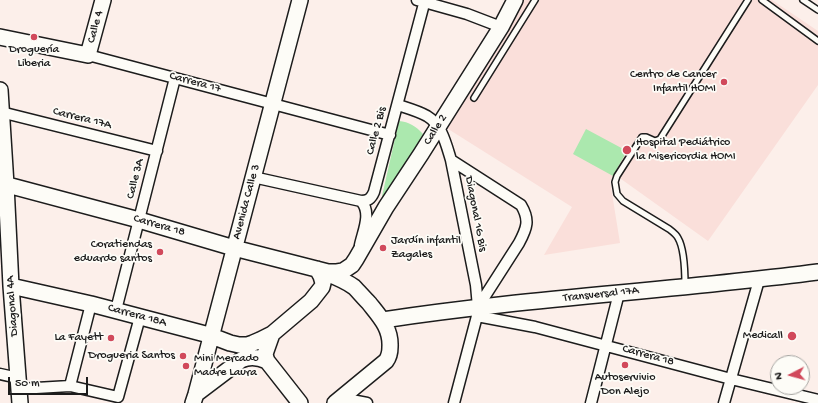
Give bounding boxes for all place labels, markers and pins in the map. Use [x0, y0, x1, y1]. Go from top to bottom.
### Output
marker: Droguería Liberia [29, 32, 39, 42]
place label: Droguería Liberia [9, 43, 59, 71]
place label: Centro de Cancer Infantil HOMI [630, 68, 716, 96]
marker: Centro de Cancer Infantil HOMI [719, 77, 729, 87]
place label: Hospital Pediátrico la Misericordia HOMI [636, 136, 736, 164]
marker: Hospital Pediátrico la Misericordia HOMI [621, 144, 633, 156]
place label: Jardín infantil Zagales [391, 234, 461, 262]
place label: Coratiendas eduardo santos [74, 238, 152, 266]
marker: Jardín infantil Zagales [378, 243, 388, 253]
marker: Coratiendas eduardo santos [155, 247, 165, 257]
place label: Medicall [743, 329, 783, 343]
marker: Medicall [786, 330, 798, 342]
place label: La Fayett [54, 331, 103, 345]
marker: La Fayett [106, 333, 116, 343]
place label: Drogueria Santos [88, 349, 175, 363]
marker: Drogueria Santos [178, 351, 188, 361]
place label: Mini Mercado Madre Laura [194, 352, 259, 380]
marker: Autoservivio Don Alejo [620, 360, 630, 370]
marker: Mini Mercado Madre Laura [181, 361, 191, 371]
place label: Autoservivio Don Alejo [595, 371, 655, 399]

